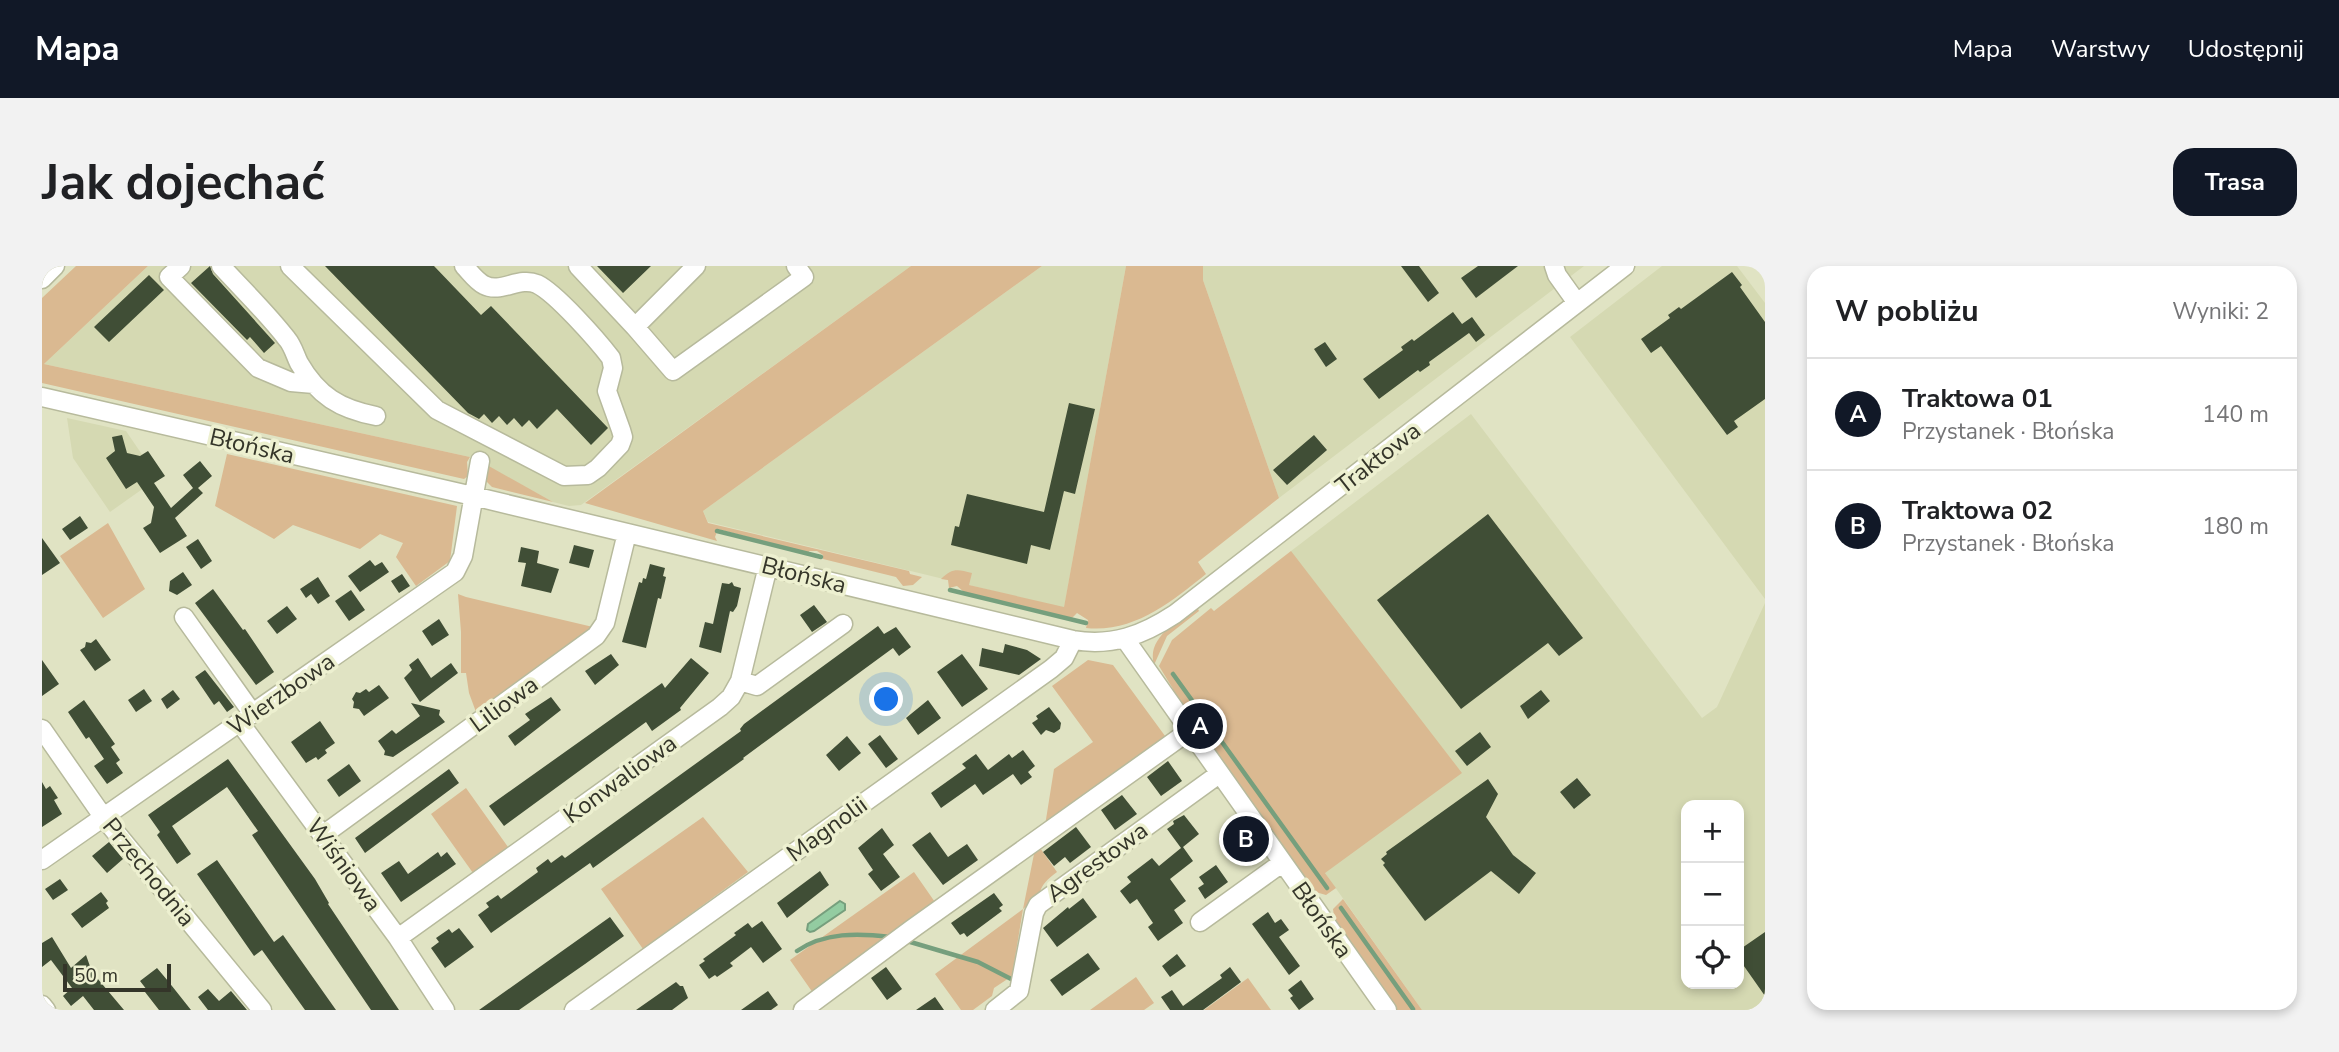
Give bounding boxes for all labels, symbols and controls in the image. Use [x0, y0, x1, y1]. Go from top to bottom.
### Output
text: Mapa [35, 27, 120, 72]
text: Mapa [1953, 33, 2013, 65]
text: Warstwy [2051, 33, 2150, 65]
text: Udostępnij [2188, 33, 2304, 65]
button: Trasa [2173, 148, 2297, 216]
text: Jak dojechać [42, 149, 324, 216]
text: W pobliżu [1835, 291, 1979, 332]
text: Wyniki: 2 [2172, 296, 2269, 327]
text: Traktowa 01 [1902, 381, 2053, 416]
text: A [1849, 399, 1867, 430]
text: 140 m [2202, 399, 2269, 430]
street label: Traktowa [1329, 415, 1427, 501]
text: Przystanek · Błońska [1902, 416, 2114, 447]
street label: Błońska [206, 421, 298, 471]
text: Traktowa 02 [1902, 493, 2053, 528]
text: B [1850, 511, 1866, 542]
text: 180 m [2202, 511, 2269, 542]
text: Przystanek · Błońska [1902, 528, 2114, 559]
street label: Błońska [758, 549, 850, 601]
street label: Wierzbowa [221, 645, 341, 743]
street label: Liliowa [463, 668, 545, 740]
your location [869, 682, 903, 716]
pin: A [1177, 700, 1223, 752]
street label: Konwaliowa [557, 727, 683, 831]
street label: Magnolii [780, 789, 874, 869]
map controls [1681, 800, 1744, 989]
button: + [1681, 800, 1744, 863]
street label: Przechodnia [95, 811, 203, 933]
street label: Wiśniowa [299, 812, 389, 918]
pin: B [1223, 813, 1269, 865]
street label: Agrestowa [1040, 814, 1154, 910]
button: − [1681, 863, 1744, 926]
street label: Błońska [1284, 875, 1360, 965]
button: locate [1681, 926, 1744, 989]
scale bar [63, 961, 172, 993]
text: 50 m [74, 963, 118, 989]

